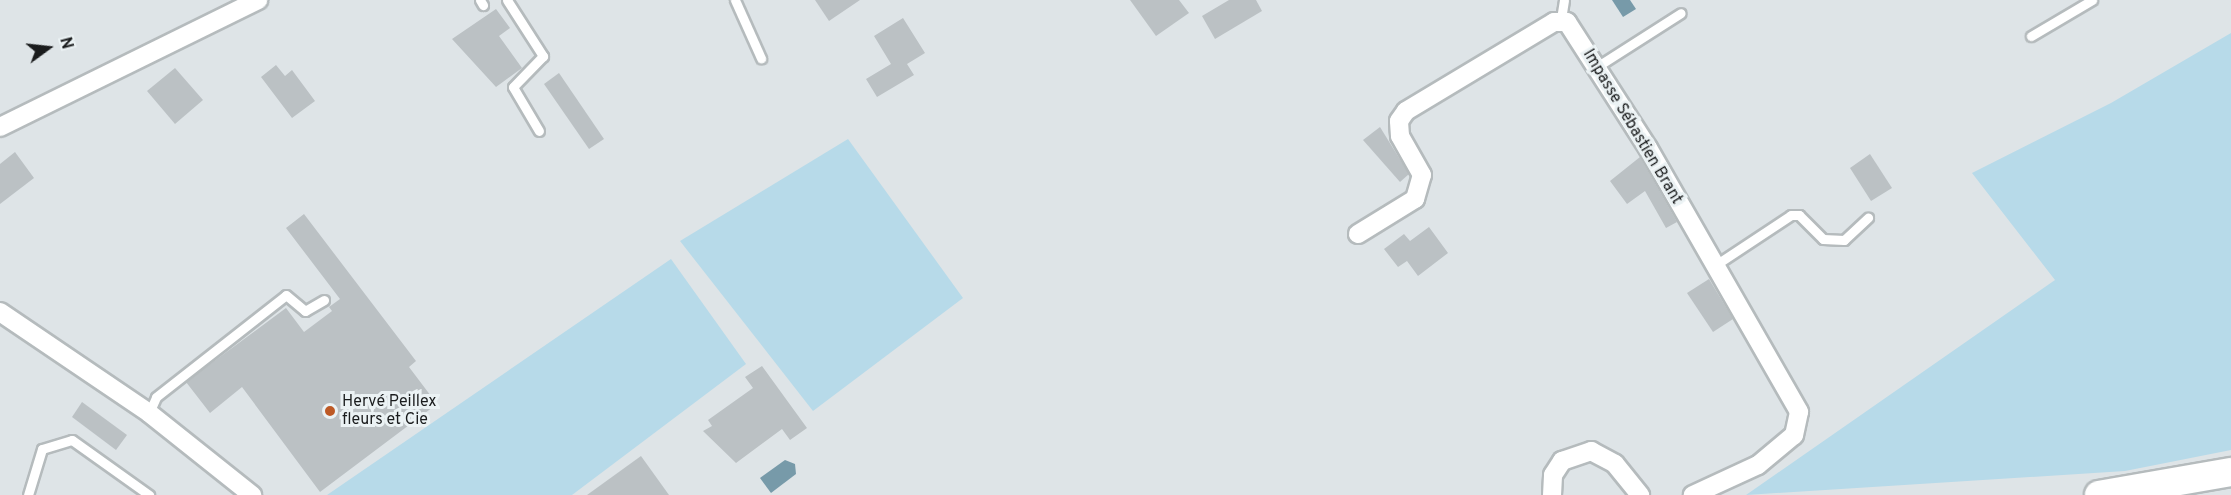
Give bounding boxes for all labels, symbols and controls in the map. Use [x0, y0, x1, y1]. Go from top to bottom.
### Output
north arrow [18, 18, 78, 78]
text: N [54, 35, 77, 51]
street label: Impasse Sébastien Brant [1578, 46, 1686, 208]
place label: Hervé Peillex fleurs et Cie [342, 392, 436, 430]
marker: Hervé Peillex fleurs et Cie [323, 404, 337, 418]

